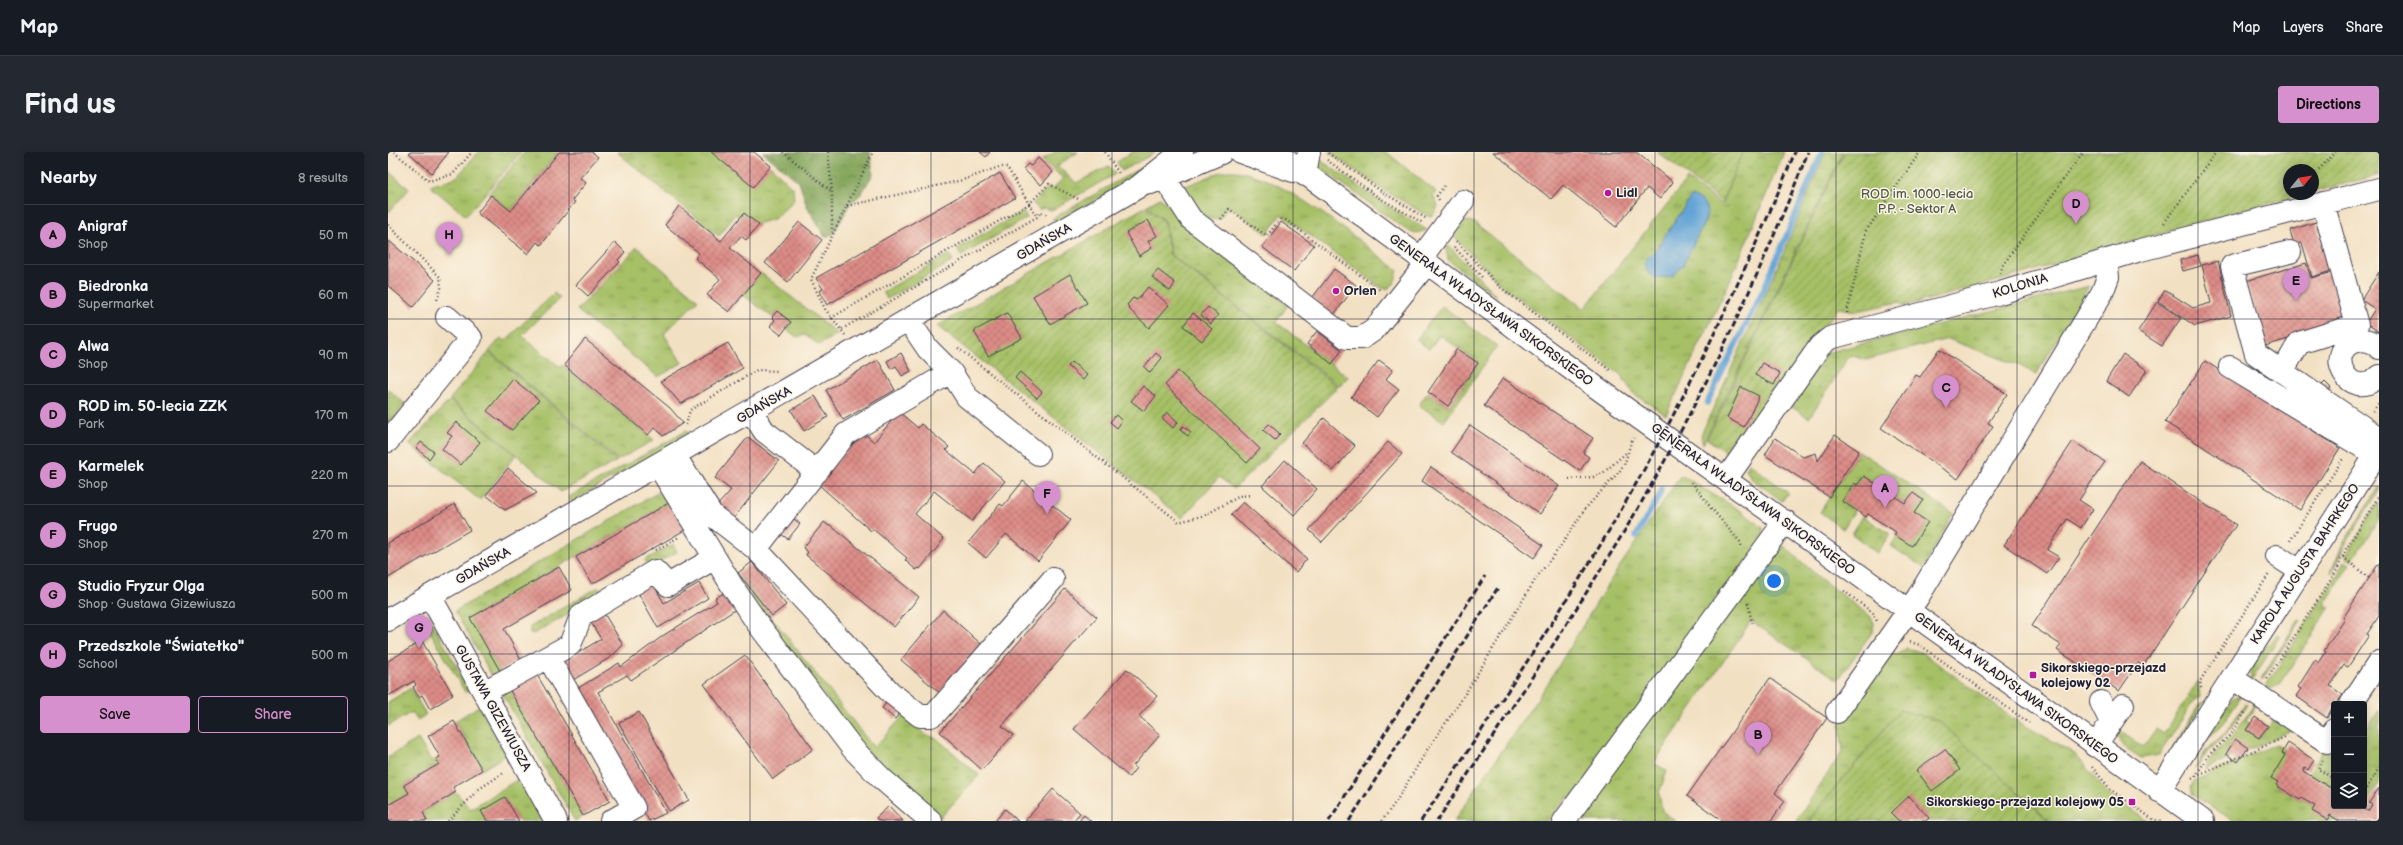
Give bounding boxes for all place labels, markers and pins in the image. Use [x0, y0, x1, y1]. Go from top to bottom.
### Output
place label: Lidl [1616, 185, 1638, 201]
marker: Lidl [1603, 188, 1613, 198]
pin: D [2063, 191, 2089, 224]
pin: H [436, 222, 462, 255]
pin: E [2283, 268, 2309, 301]
place label: Orlen [1344, 283, 1377, 299]
marker: Orlen [1331, 286, 1341, 296]
pin: C [1933, 375, 1959, 408]
pin: A [1872, 475, 1898, 508]
pin: F [1034, 481, 1060, 514]
pin: G [406, 615, 432, 648]
place label: Sikorskiego-przejazd kolejowy 02 [2041, 660, 2166, 691]
marker: Sikorskiego-przejazd kolejowy 02 [2028, 670, 2038, 680]
pin: B [1745, 722, 1771, 755]
place label: Sikorskiego-przejazd kolejowy 05 [1926, 794, 2124, 810]
marker: Sikorskiego-przejazd kolejowy 05 [2127, 797, 2137, 807]

